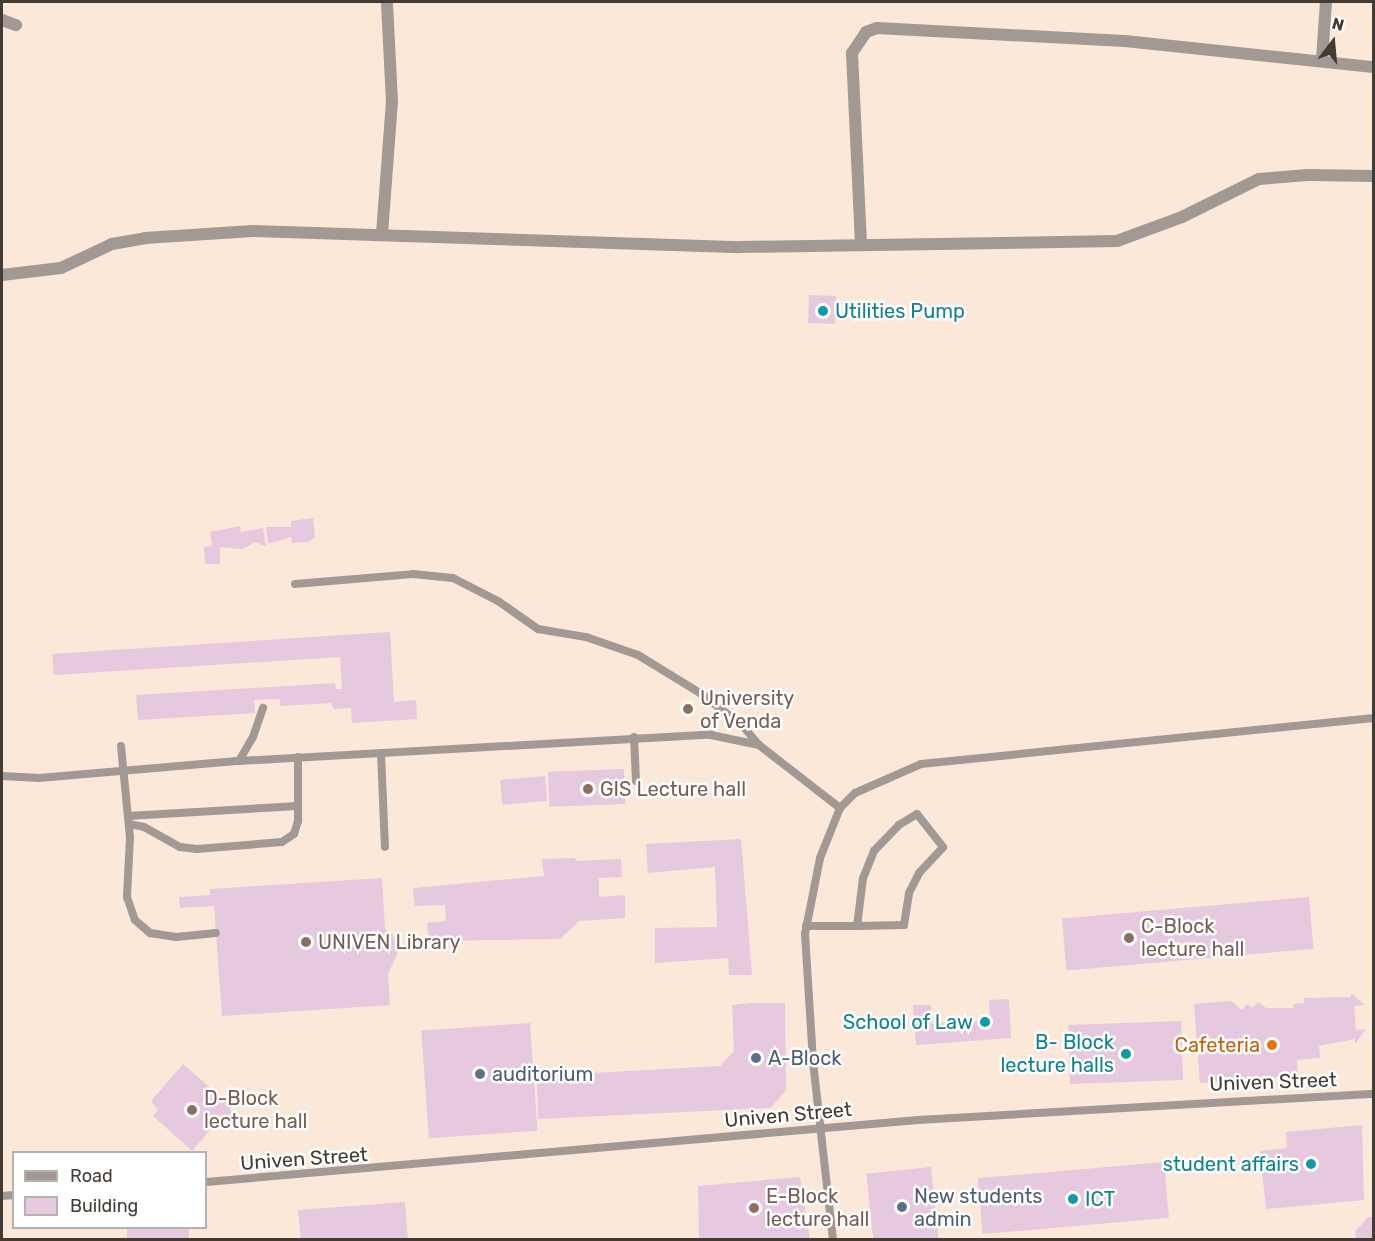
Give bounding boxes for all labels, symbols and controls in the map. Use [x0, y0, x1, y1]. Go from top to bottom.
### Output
north arrow [1303, 12, 1363, 72]
text: N [1330, 13, 1346, 35]
place label: Utilities Pump [835, 299, 965, 323]
marker: Utilities Pump [816, 304, 830, 318]
place label: University of Venda [700, 686, 794, 733]
marker: University of Venda [681, 702, 695, 716]
place label: GIS Lecture hall [600, 777, 746, 801]
marker: GIS Lecture hall [581, 782, 595, 796]
place label: C-Block lecture hall [1141, 915, 1244, 962]
place label: UNIVEN Library [318, 930, 461, 954]
marker: C-Block lecture hall [1122, 931, 1136, 945]
marker: UNIVEN Library [299, 935, 313, 949]
place label: School of Law [842, 1010, 973, 1034]
marker: School of Law [978, 1015, 992, 1029]
place label: B- Block lecture halls [1000, 1030, 1114, 1077]
place label: Cafeteria [1175, 1033, 1260, 1057]
marker: Cafeteria [1265, 1038, 1279, 1052]
place label: A-Block [768, 1046, 842, 1070]
marker: B- Block lecture halls [1119, 1047, 1133, 1061]
marker: A-Block [749, 1051, 763, 1065]
place label: auditorium [492, 1062, 593, 1086]
marker: auditorium [473, 1067, 487, 1081]
street label: Univen Street [1209, 1068, 1337, 1096]
place label: D-Block lecture hall [204, 1086, 307, 1133]
street label: Univen Street [723, 1097, 853, 1133]
marker: D-Block lecture hall [185, 1103, 199, 1117]
street label: Univen Street [239, 1143, 369, 1175]
legend [12, 1151, 207, 1229]
place label: student affairs [1163, 1152, 1299, 1176]
marker: student affairs [1304, 1157, 1318, 1171]
text: Road [70, 1165, 113, 1187]
place label: E-Block lecture hall [766, 1184, 869, 1231]
place label: New students admin [914, 1184, 1043, 1231]
place label: ICT [1085, 1187, 1115, 1211]
marker: ICT [1066, 1192, 1080, 1206]
text: Building [70, 1195, 138, 1217]
marker: New students admin [895, 1200, 909, 1214]
marker: E-Block lecture hall [747, 1201, 761, 1215]

